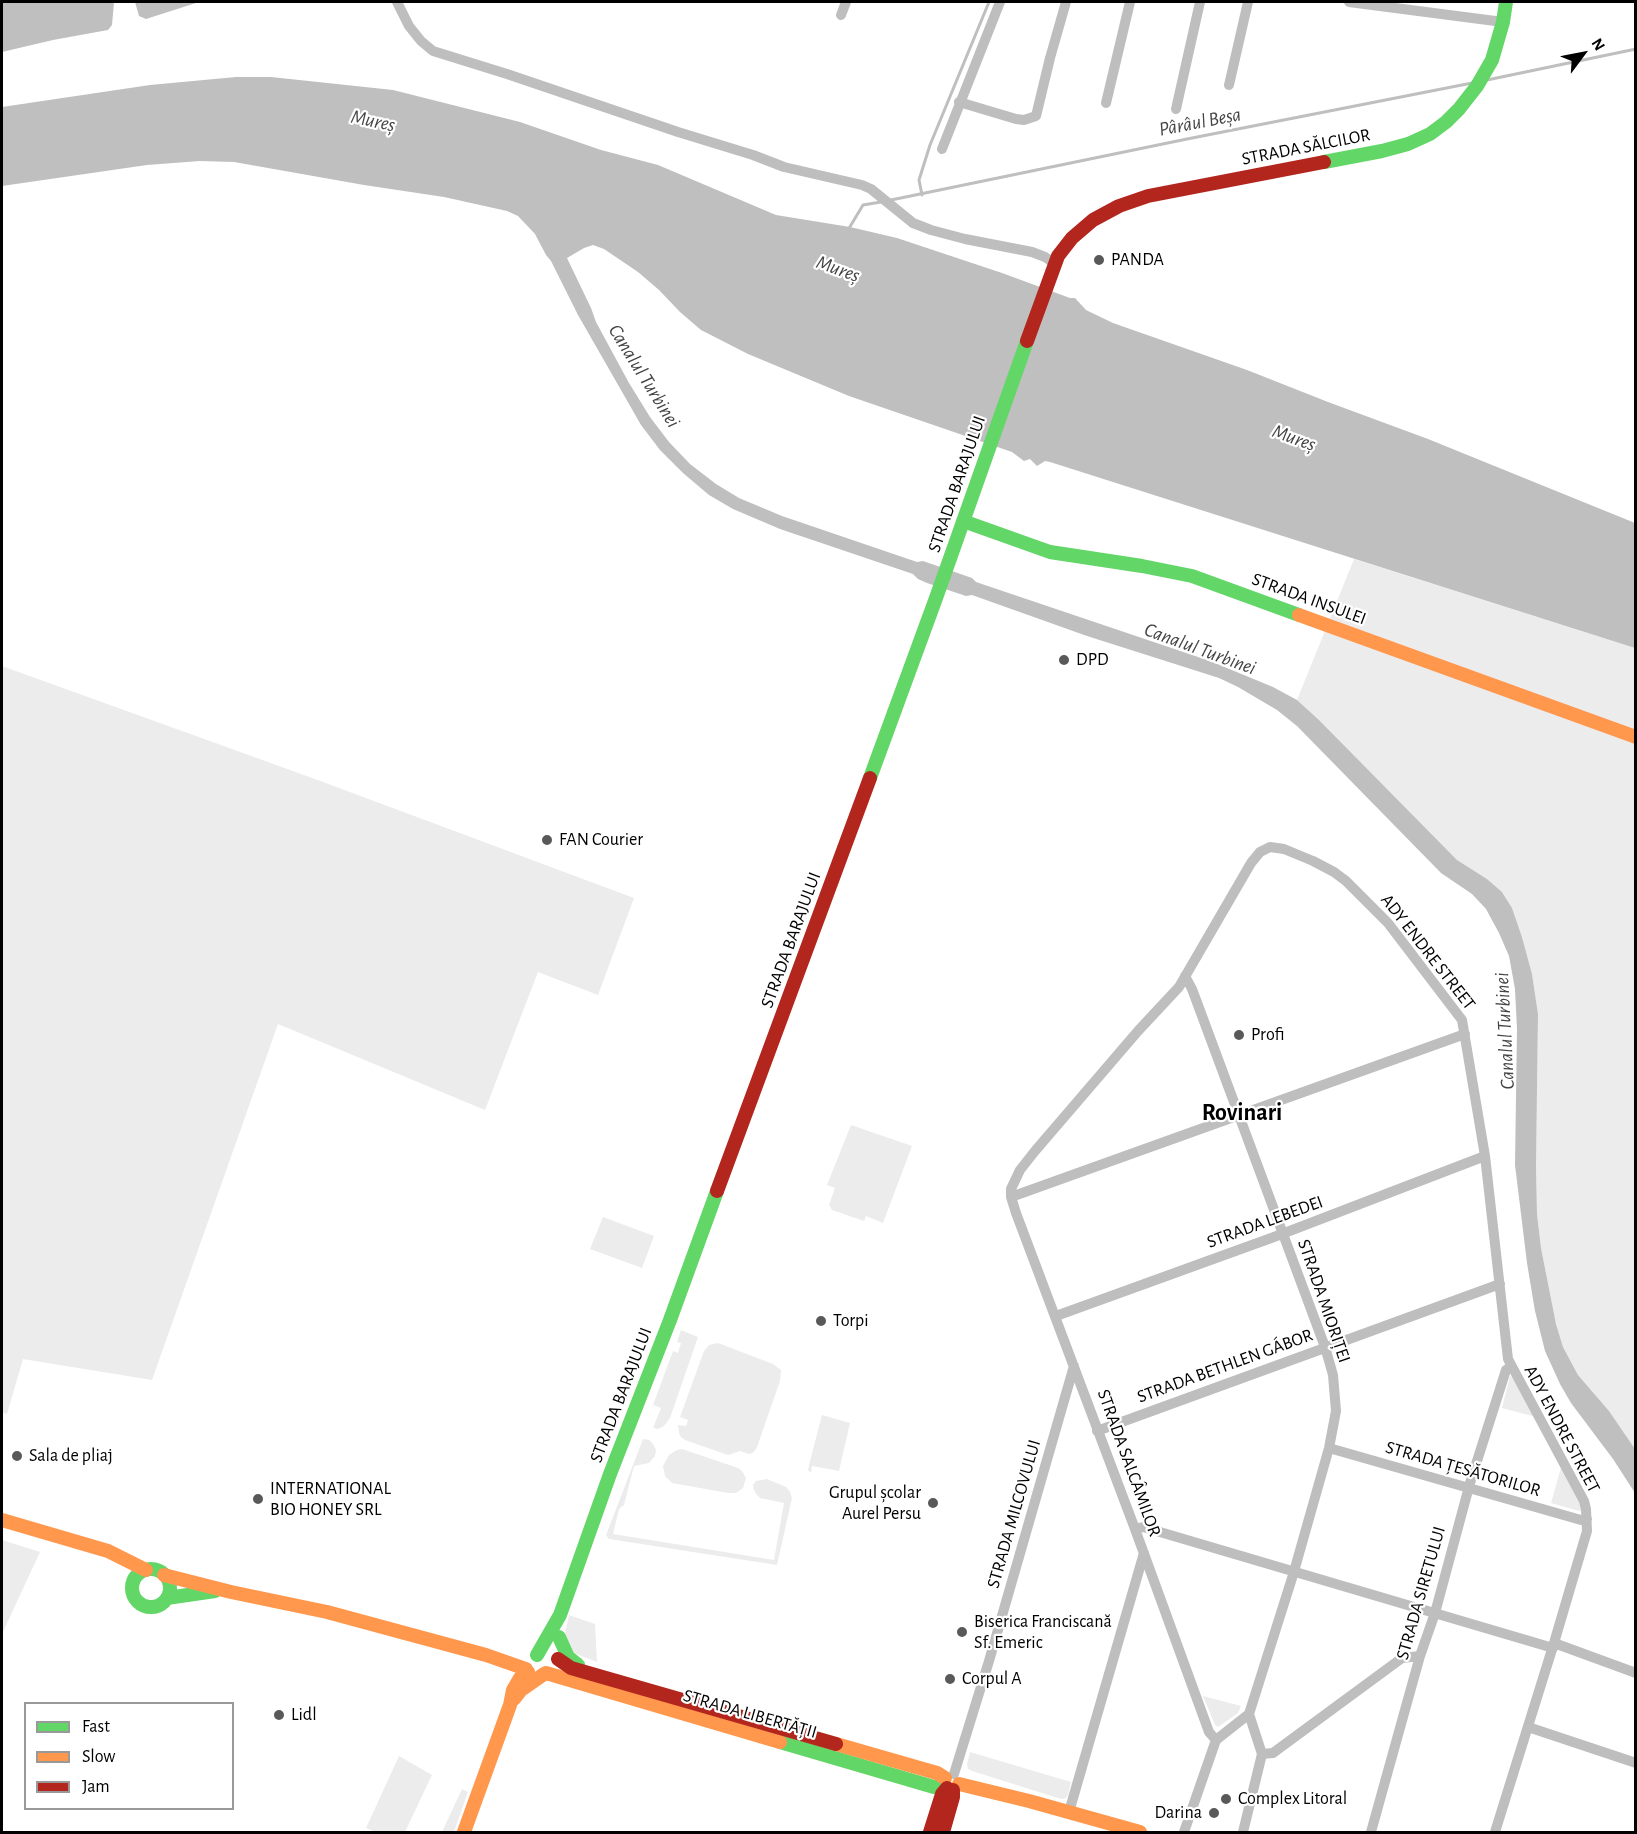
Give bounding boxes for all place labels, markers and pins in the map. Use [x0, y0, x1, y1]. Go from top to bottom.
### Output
place label: PANDA [1111, 249, 1164, 271]
marker: PANDA [1092, 253, 1106, 267]
place label: DPD [1076, 649, 1109, 671]
marker: DPD [1057, 653, 1071, 667]
place label: FAN Courier [559, 829, 643, 851]
marker: FAN Courier [540, 833, 554, 847]
place label: Profi [1251, 1024, 1284, 1046]
marker: Profi [1232, 1028, 1246, 1042]
place label: Torpi [833, 1310, 869, 1332]
marker: Torpi [814, 1314, 828, 1328]
place label: Sala de pliaj [29, 1445, 113, 1467]
marker: Sala de pliaj [10, 1449, 24, 1463]
place label: INTERNATIONAL BIO HONEY SRL [270, 1478, 391, 1520]
place label: Grupul școlar Aurel Persu [829, 1482, 921, 1524]
marker: INTERNATIONAL BIO HONEY SRL [251, 1492, 265, 1506]
marker: Grupul școlar Aurel Persu [926, 1496, 940, 1510]
place label: Biserica Franciscană Sf. Emeric [974, 1611, 1112, 1654]
marker: Biserica Franciscană Sf. Emeric [955, 1625, 969, 1639]
place label: Corpul A [962, 1668, 1022, 1690]
marker: Corpul A [943, 1672, 957, 1686]
place label: Lidl [291, 1704, 317, 1726]
marker: Lidl [272, 1708, 286, 1722]
place label: Complex Litoral [1238, 1788, 1347, 1810]
marker: Complex Litoral [1219, 1792, 1233, 1806]
place label: Darina [1154, 1802, 1202, 1824]
marker: Darina [1207, 1806, 1221, 1820]

